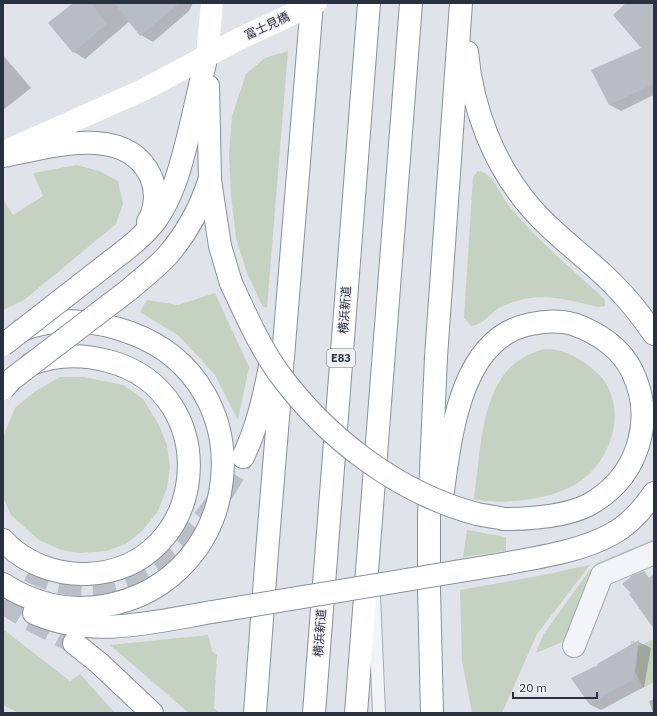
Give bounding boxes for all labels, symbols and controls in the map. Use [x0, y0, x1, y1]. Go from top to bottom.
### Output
street label: 富士見橋 [242, 9, 292, 42]
street label: 横浜新道 [335, 285, 354, 334]
road number: E83 [327, 349, 355, 367]
street label: 横浜新道 [310, 608, 329, 657]
scale bar [513, 674, 597, 700]
text: 20 m [519, 680, 547, 695]

